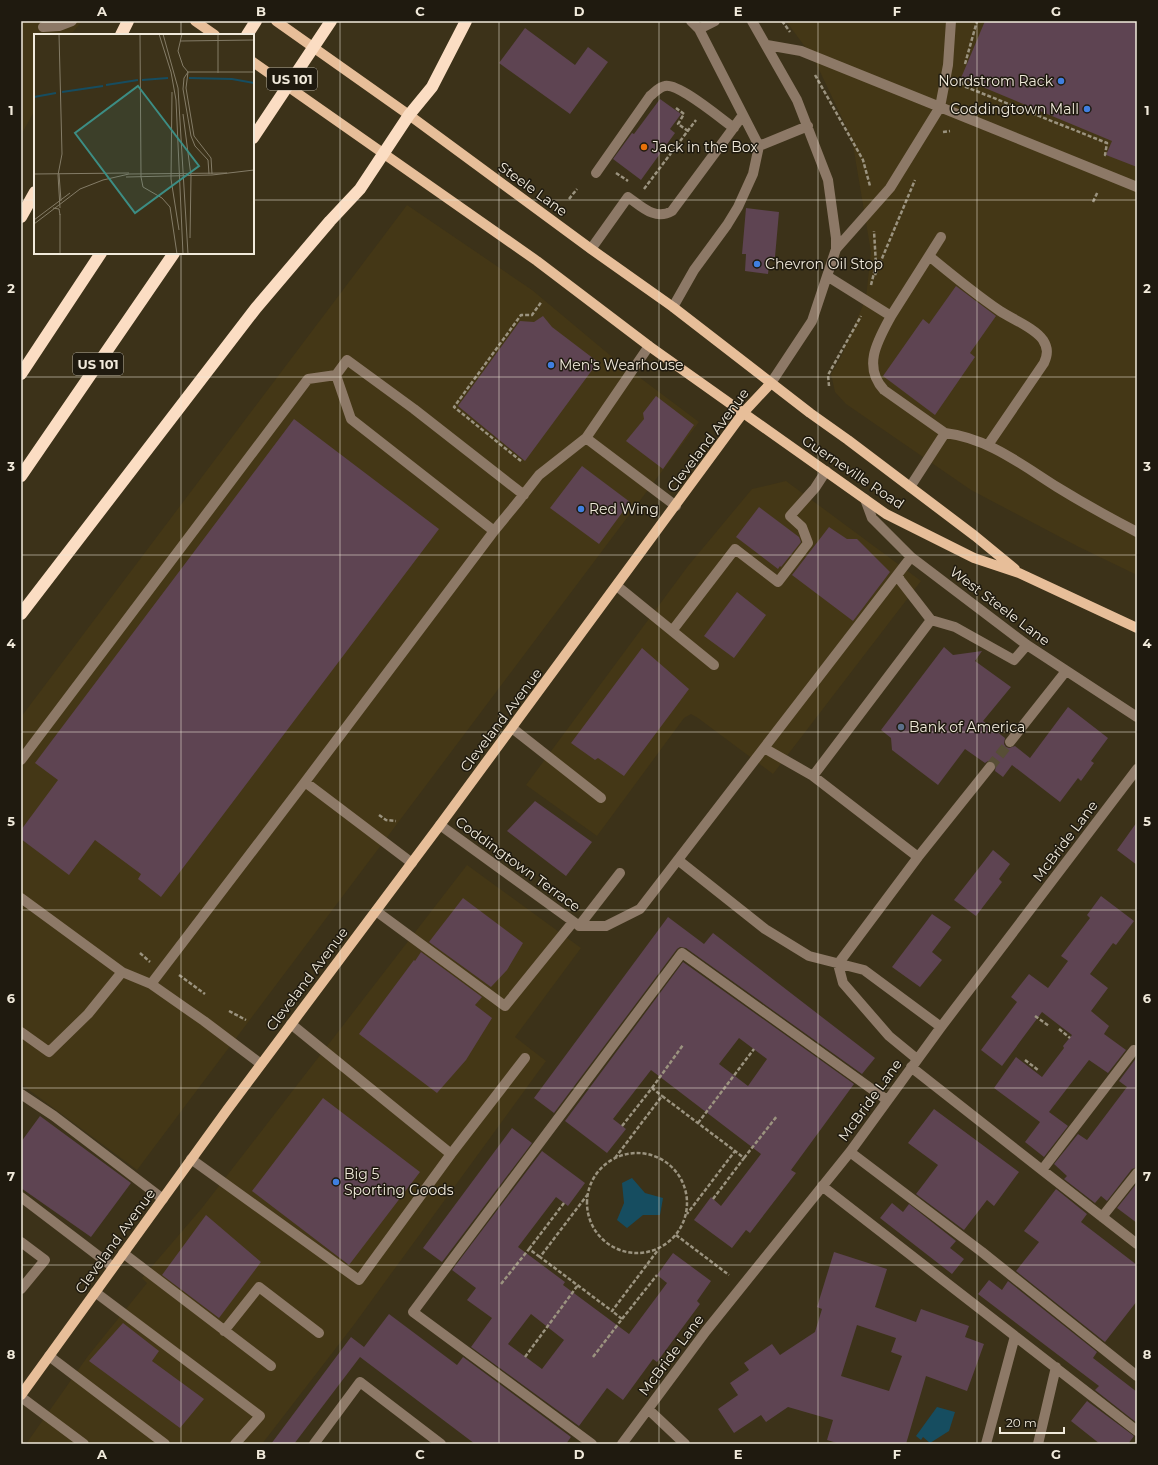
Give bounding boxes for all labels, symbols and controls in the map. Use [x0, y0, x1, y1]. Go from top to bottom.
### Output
text: A [96, 3, 108, 19]
text: B [256, 3, 266, 19]
text: C [415, 3, 425, 19]
text: D [574, 3, 585, 19]
text: E [734, 3, 743, 19]
text: F [893, 3, 901, 19]
text: G [1051, 3, 1061, 19]
inset map [34, 34, 254, 254]
road number: US 101 [267, 68, 317, 90]
place label: Nordstrom Rack [938, 72, 1054, 90]
marker: Nordstrom Rack [1056, 76, 1066, 86]
place label: Coddingtown Mall [950, 100, 1079, 118]
text: 1 [8, 102, 14, 118]
text: 1 [1144, 102, 1150, 118]
marker: Coddingtown Mall [1082, 104, 1092, 114]
place label: Jack in the Box [651, 138, 758, 156]
marker: Jack in the Box [639, 142, 649, 152]
street label: Steele Lane [495, 158, 571, 220]
place label: Chevron Oil Stop [765, 255, 883, 273]
marker: Chevron Oil Stop [752, 259, 762, 269]
text: 2 [7, 280, 15, 296]
text: 2 [1143, 280, 1151, 296]
road number: US 101 [73, 353, 123, 375]
place label: Men's Wearhouse [559, 356, 683, 374]
marker: Men's Wearhouse [546, 360, 556, 370]
street label: Cleveland Avenue [663, 385, 753, 495]
street label: Guerneville Road [798, 431, 908, 513]
text: 3 [6, 458, 15, 474]
text: 3 [1142, 458, 1151, 474]
place label: Red Wing [589, 500, 659, 518]
marker: Red Wing [576, 504, 586, 514]
street label: West Steele Lane [946, 562, 1054, 650]
text: 4 [7, 635, 16, 651]
text: 4 [1143, 635, 1152, 651]
street label: Cleveland Avenue [456, 665, 546, 775]
place label: Bank of America [909, 718, 1025, 736]
marker: Bank of America [896, 722, 906, 732]
street label: McBride Lane [1029, 797, 1101, 885]
text: 5 [7, 813, 15, 829]
street label: Coddingtown Terrace [452, 813, 584, 915]
text: 5 [1143, 813, 1151, 829]
street label: Cleveland Avenue [262, 924, 352, 1034]
text: 6 [7, 990, 16, 1006]
text: 6 [1143, 990, 1152, 1006]
street label: McBride Lane [834, 1055, 906, 1145]
place label: Big 5 Sporting Goods [344, 1165, 454, 1199]
text: 7 [7, 1168, 15, 1184]
text: 7 [1143, 1168, 1151, 1184]
marker: Big 5 Sporting Goods [331, 1177, 341, 1187]
street label: Cleveland Avenue [71, 1185, 159, 1297]
street label: McBride Lane [635, 1311, 707, 1399]
text: 8 [7, 1346, 16, 1362]
text: 8 [1143, 1346, 1152, 1362]
scale bar [1000, 1409, 1064, 1435]
text: 20 m [1006, 1415, 1037, 1430]
text: A [96, 1446, 108, 1462]
text: B [256, 1446, 266, 1462]
text: C [415, 1446, 425, 1462]
text: D [574, 1446, 585, 1462]
text: E [734, 1446, 743, 1462]
text: F [893, 1446, 901, 1462]
text: G [1051, 1446, 1061, 1462]

